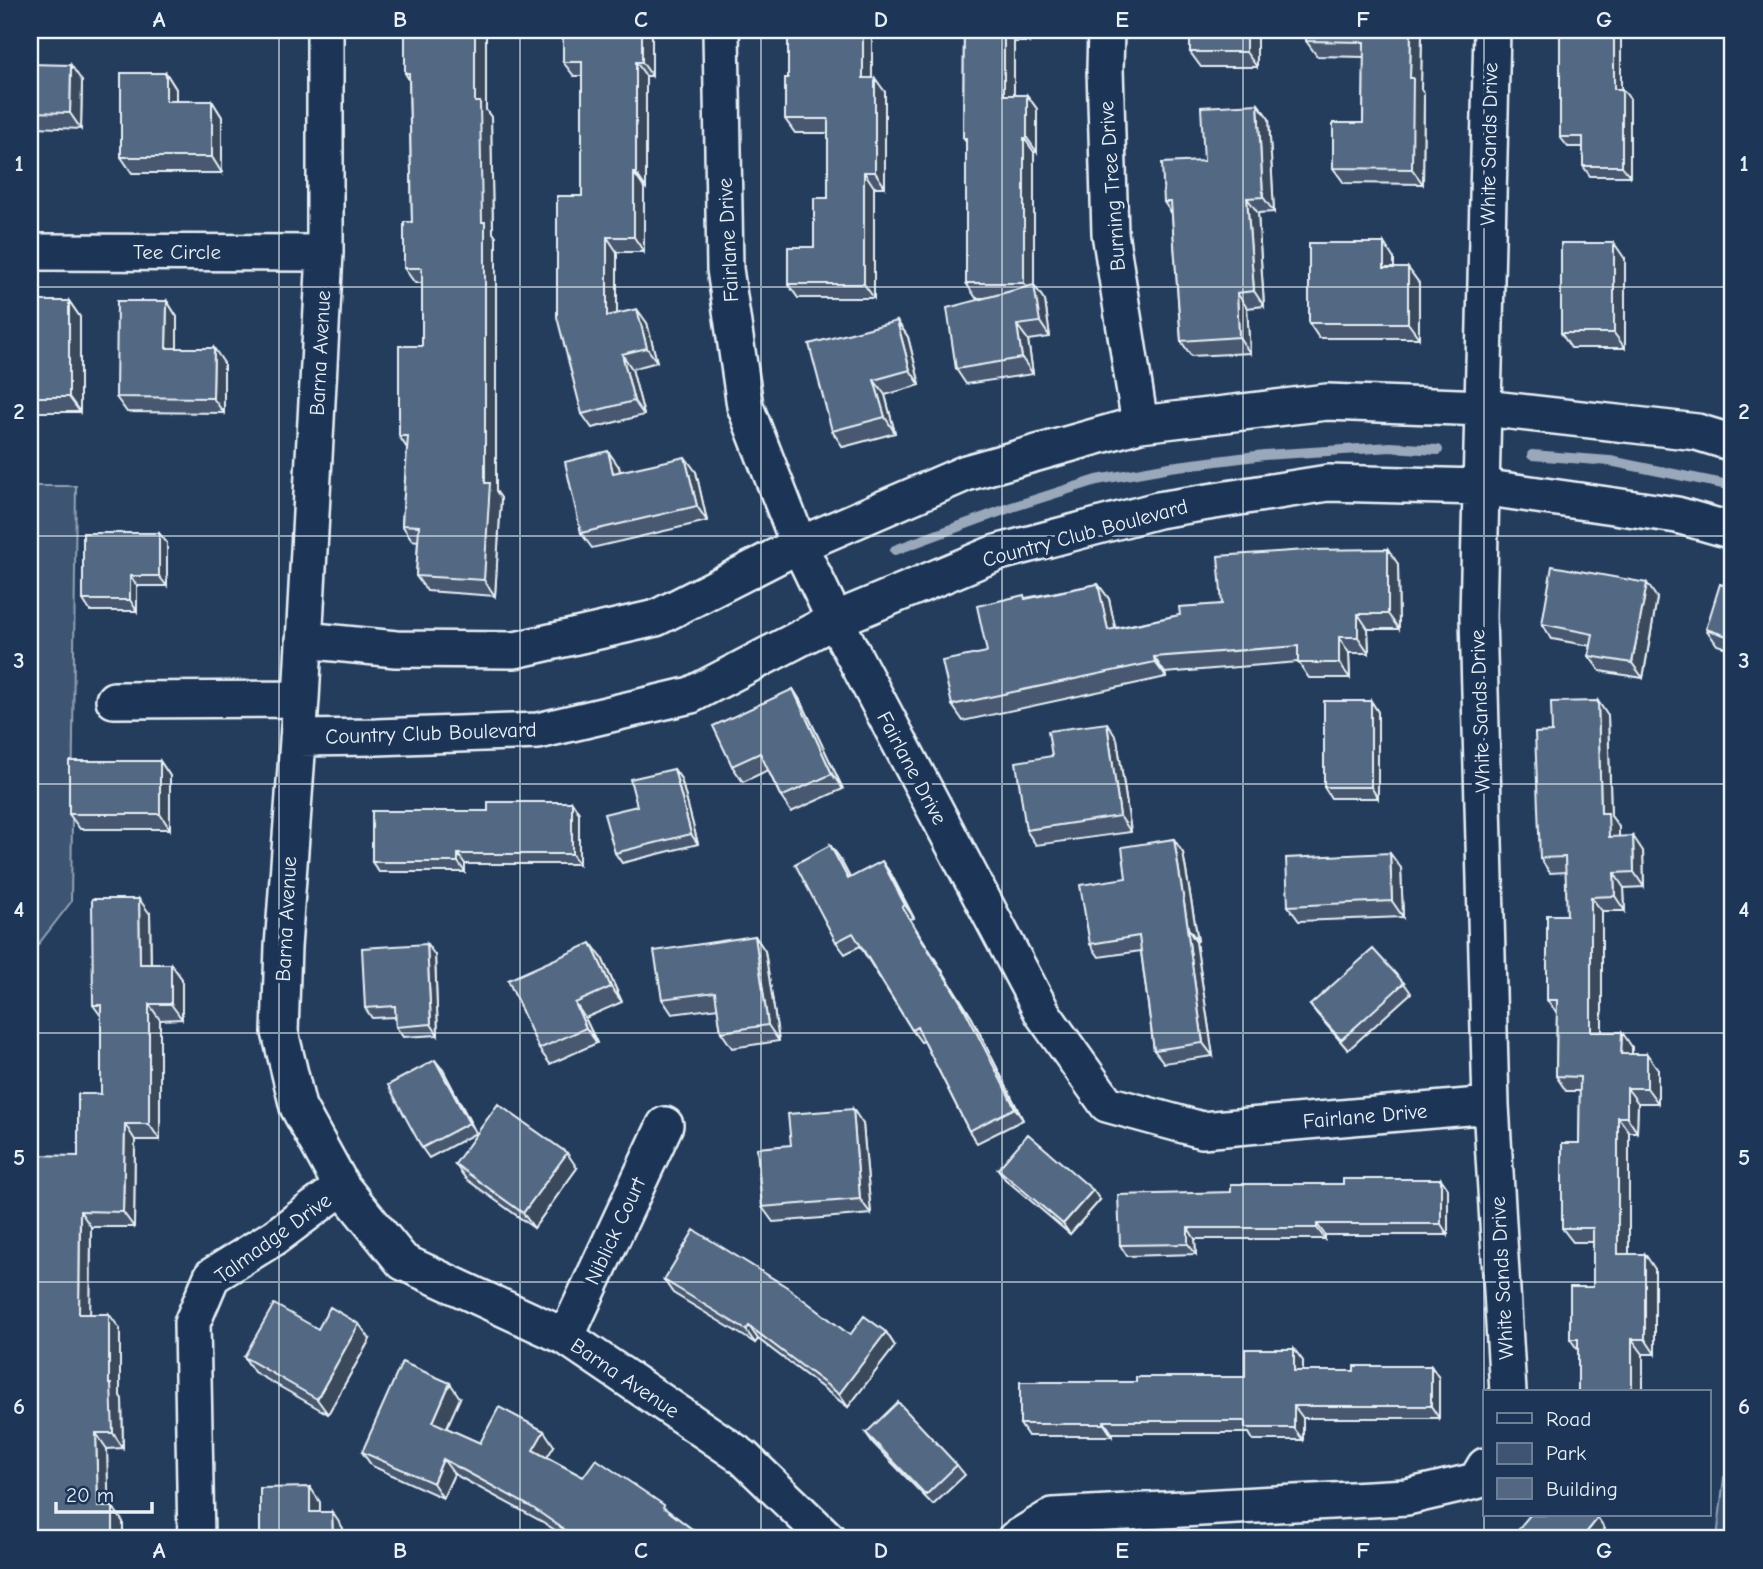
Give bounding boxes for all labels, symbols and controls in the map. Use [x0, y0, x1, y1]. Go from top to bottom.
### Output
text: A [153, 6, 166, 33]
text: B [393, 6, 407, 33]
text: C [634, 6, 648, 33]
text: D [874, 6, 888, 33]
text: E [1115, 6, 1129, 33]
text: F [1356, 6, 1370, 33]
text: G [1596, 6, 1612, 33]
street label: White Sands Drive [1476, 62, 1502, 226]
street label: Burning Tree Drive [1094, 100, 1130, 272]
text: 1 [14, 150, 24, 177]
text: 1 [1739, 150, 1749, 177]
street label: Fairlane Drive [713, 177, 743, 303]
street label: Tee Circle [133, 240, 221, 264]
street label: Barna Avenue [305, 290, 335, 416]
text: 2 [13, 398, 25, 425]
text: 2 [1738, 398, 1750, 425]
street label: Country Club Boulevard [980, 494, 1190, 572]
street label: White Sands Drive [1465, 629, 1495, 793]
text: 3 [13, 647, 25, 674]
text: 3 [1738, 647, 1750, 674]
street label: Fairlane Drive [872, 707, 952, 829]
street label: Country Club Boulevard [325, 717, 537, 749]
street label: Barna Avenue [271, 856, 301, 982]
text: 4 [14, 896, 25, 923]
text: 4 [1739, 896, 1750, 923]
street label: Fairlane Drive [1302, 1099, 1428, 1133]
text: 5 [13, 1144, 25, 1171]
text: 5 [1738, 1144, 1750, 1171]
street label: Niblick Court [580, 1173, 651, 1288]
street label: Talmadge Drive [210, 1188, 336, 1288]
street label: White Sands Drive [1486, 1196, 1518, 1360]
street label: Barna Avenue [566, 1333, 684, 1423]
legend [1483, 1390, 1710, 1516]
text: 6 [13, 1393, 25, 1420]
text: 6 [1738, 1393, 1750, 1420]
text: Road [1546, 1407, 1591, 1431]
text: Park [1546, 1441, 1586, 1465]
scale bar [56, 1471, 152, 1515]
text: Building [1546, 1477, 1618, 1501]
text: 20 m [66, 1483, 114, 1507]
text: A [153, 1537, 166, 1564]
text: B [393, 1537, 407, 1564]
text: C [634, 1537, 648, 1564]
text: D [874, 1537, 888, 1564]
text: E [1115, 1537, 1129, 1564]
text: F [1356, 1537, 1370, 1564]
text: G [1596, 1537, 1612, 1564]

